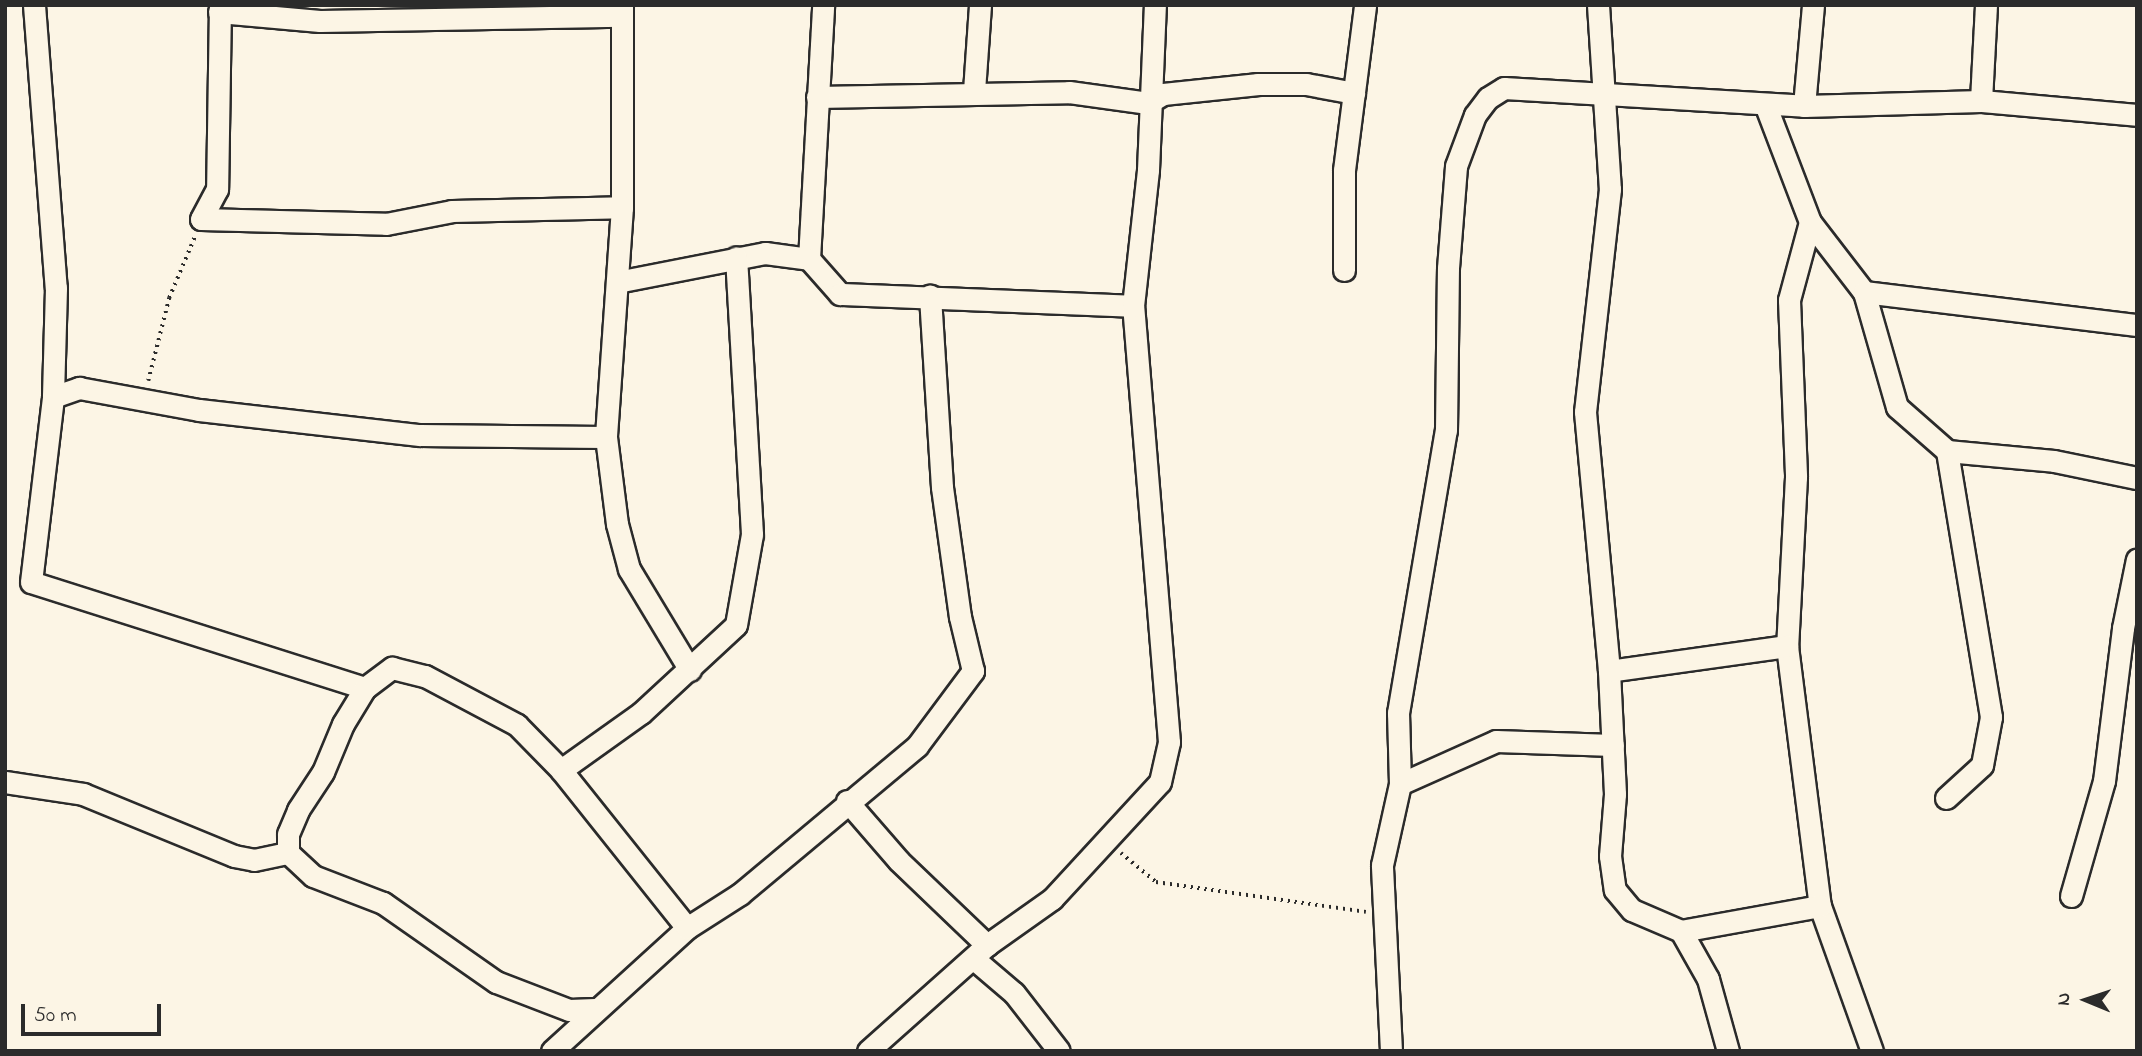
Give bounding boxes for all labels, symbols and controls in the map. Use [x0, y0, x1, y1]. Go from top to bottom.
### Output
north arrow [2051, 965, 2121, 1035]
scale bar [24, 990, 164, 1034]
text: N [2051, 992, 2078, 1006]
text: 50 m [34, 1001, 77, 1031]

